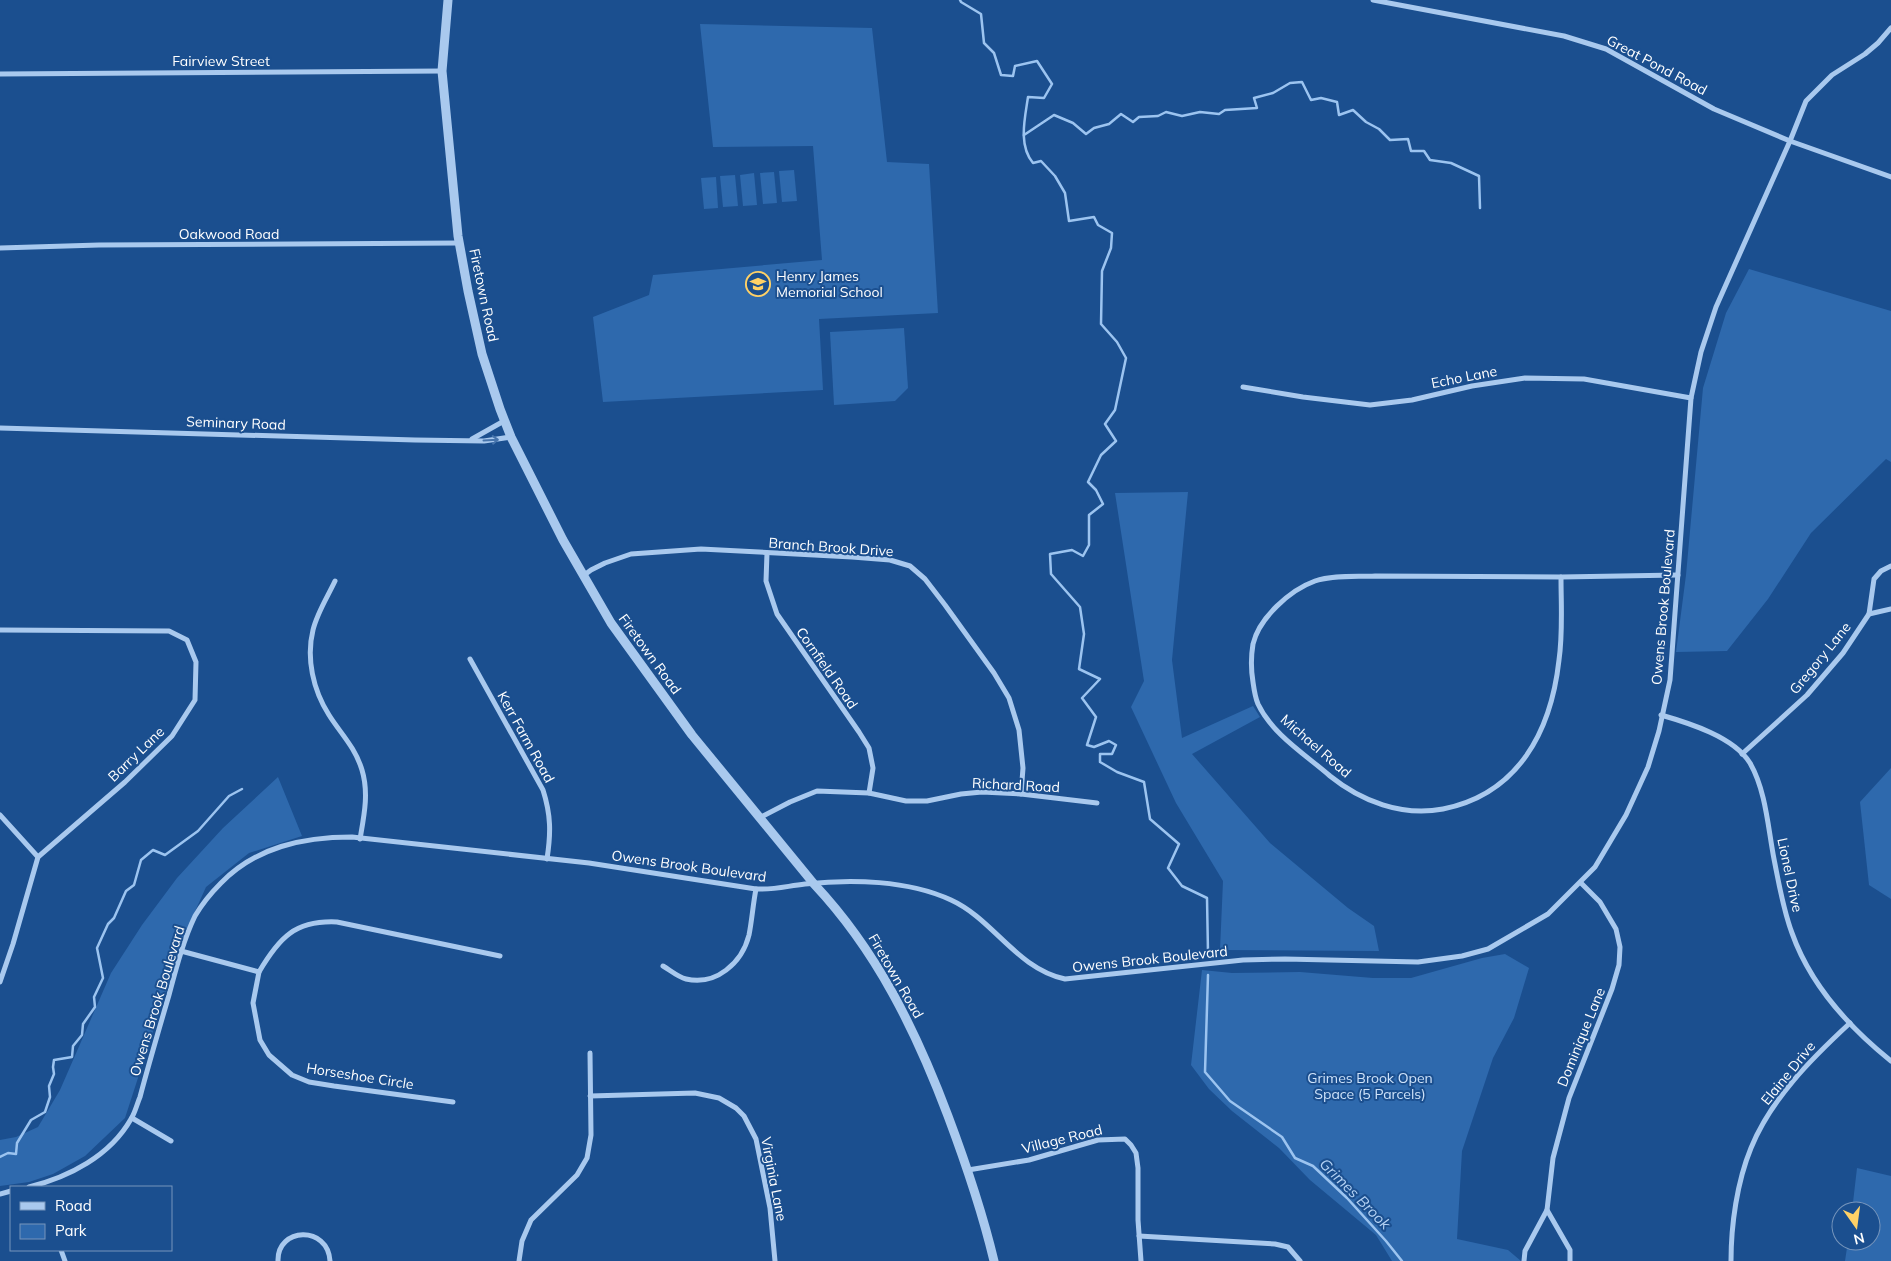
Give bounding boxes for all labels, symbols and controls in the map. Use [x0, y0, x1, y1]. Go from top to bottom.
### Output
street label: Great Pond Road [1604, 31, 1710, 99]
street label: Fairview Street [172, 52, 270, 70]
street label: Oakwood Road [179, 225, 279, 243]
street label: Firetown Road [465, 247, 503, 343]
place label: Henry James Memorial School [776, 267, 883, 301]
school or university icon: Henry James Memorial School [745, 271, 771, 297]
street label: Echo Lane [1429, 362, 1499, 392]
street label: Seminary Road [186, 412, 286, 434]
one-way arrow [483, 435, 499, 444]
street label: Owens Brook Boulevard [1647, 528, 1679, 686]
street label: Branch Brook Drive [768, 534, 894, 560]
street label: Firetown Road [615, 610, 685, 698]
street label: Gregory Lane [1785, 618, 1855, 698]
street label: Cornfield Road [792, 624, 862, 712]
street label: Kerr Farm Road [494, 688, 558, 786]
street label: Michael Road [1277, 710, 1355, 782]
street label: Barry Lane [104, 723, 168, 785]
street label: Richard Road [972, 774, 1060, 796]
street label: Lionel Drive [1773, 836, 1807, 914]
street label: Owens Brook Boulevard [610, 846, 768, 886]
street label: Owens Brook Boulevard [126, 924, 188, 1078]
street label: Firetown Road [864, 930, 928, 1022]
street label: Owens Brook Boulevard [1071, 942, 1229, 976]
street label: Dominique Lane [1553, 985, 1609, 1089]
street label: Elaine Drive [1757, 1038, 1819, 1108]
street label: Horseshoe Circle [305, 1059, 415, 1093]
park label: Grimes Brook Open Space (5 Parcels) [1307, 1069, 1433, 1103]
street label: Village Road [1020, 1120, 1104, 1158]
street label: Virginia Lane [757, 1135, 791, 1223]
water label: Grimes Brook [1316, 1154, 1396, 1234]
legend [10, 1186, 172, 1251]
text: Road [55, 1196, 92, 1215]
north arrow [1831, 1201, 1881, 1251]
text: Park [55, 1221, 87, 1240]
text: N [1852, 1229, 1866, 1249]

